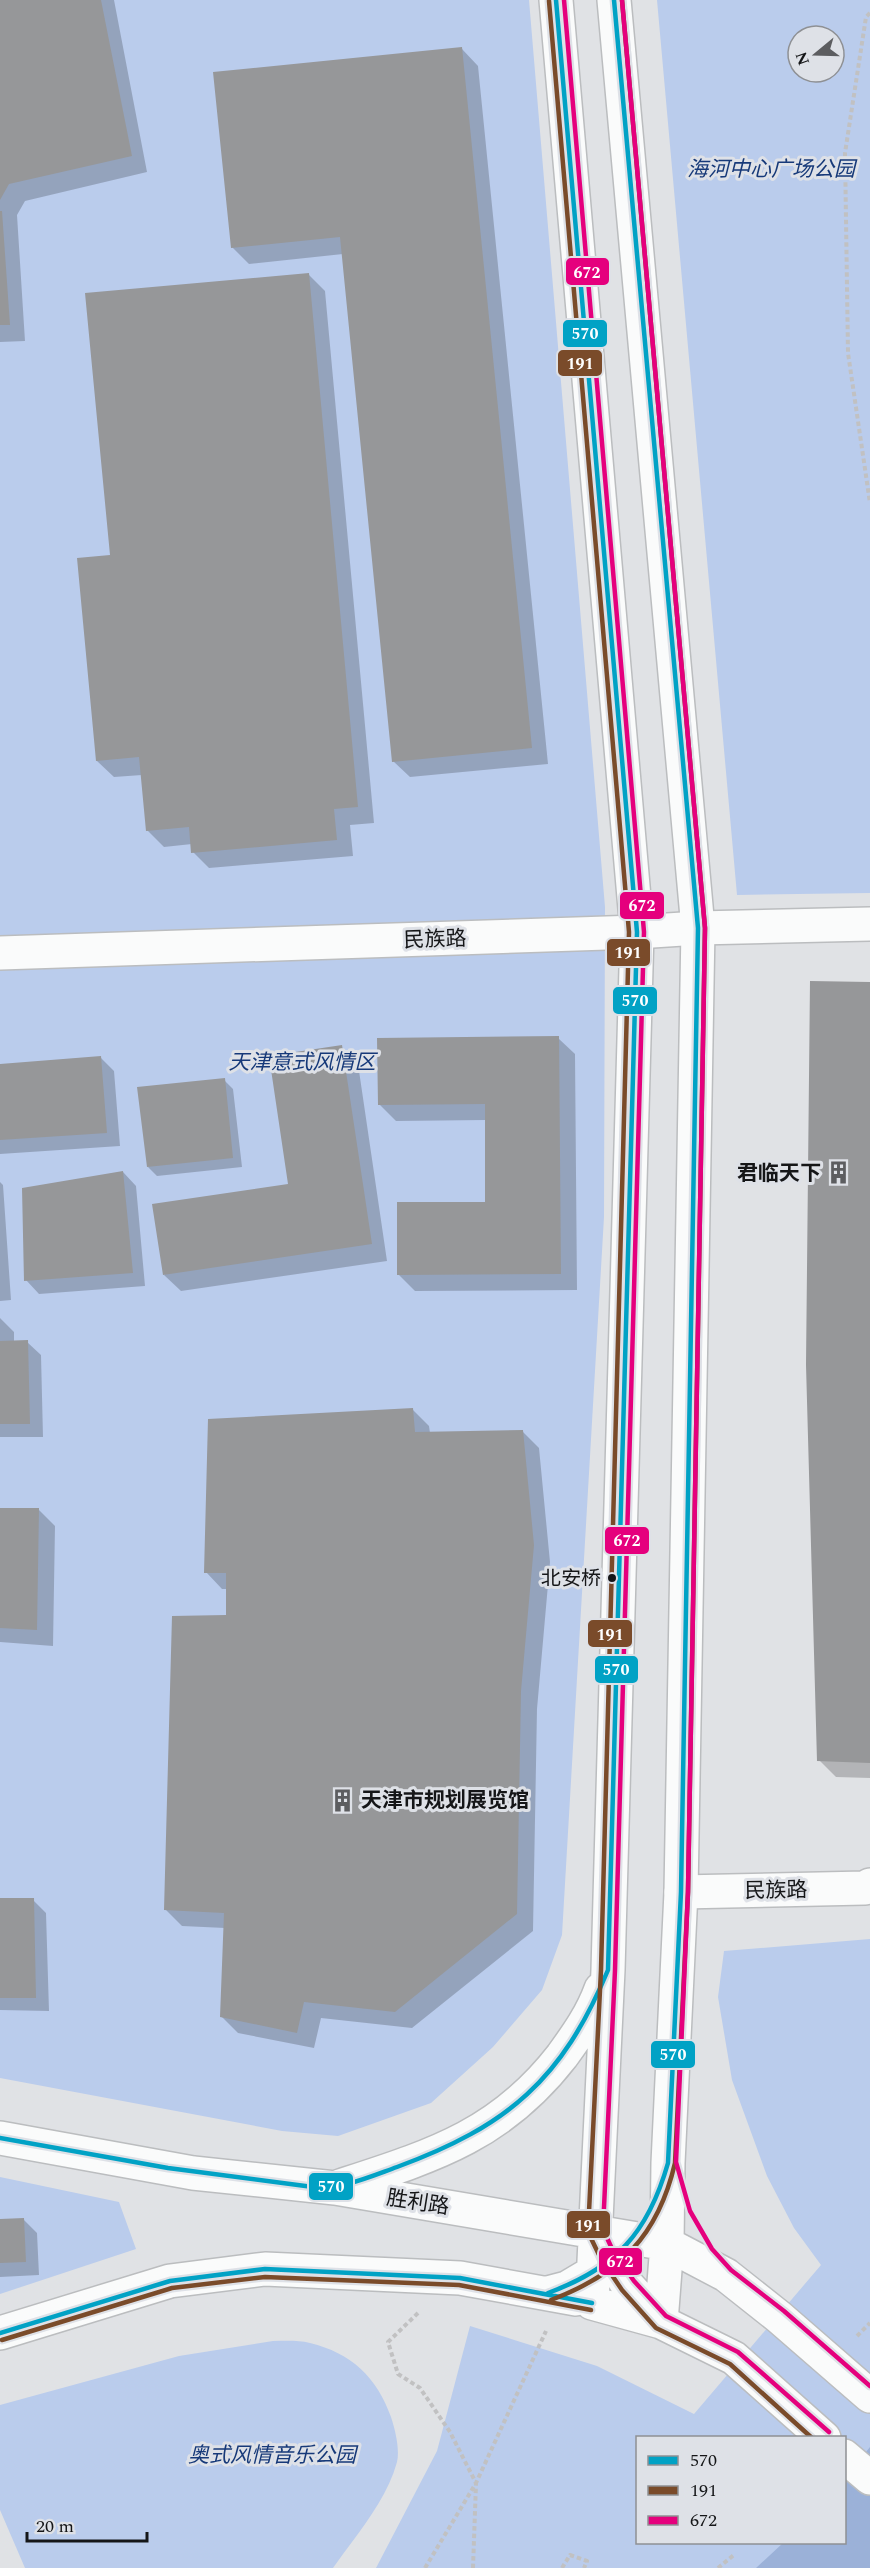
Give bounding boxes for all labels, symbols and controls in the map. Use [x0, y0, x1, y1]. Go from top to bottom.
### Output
north arrow [786, 24, 846, 84]
text: N [789, 48, 816, 69]
park label: 海河中心广场公园 [687, 154, 858, 186]
line badge: 672 [565, 257, 610, 286]
text: 672 [574, 261, 600, 285]
line badge: 570 [562, 319, 608, 348]
text: 570 [572, 322, 598, 346]
line badge: 191 [557, 349, 603, 377]
text: 191 [567, 352, 593, 376]
line badge: 672 [619, 891, 665, 920]
text: 672 [629, 894, 655, 918]
street label: 民族路 [403, 923, 467, 957]
line badge: 191 [606, 938, 651, 967]
text: 191 [615, 941, 641, 965]
line badge: 570 [612, 986, 658, 1015]
text: 570 [622, 989, 648, 1013]
park label: 天津意式风情区 [229, 1047, 378, 1079]
place label: 君临天下 [737, 1158, 821, 1190]
building icon: 君临天下 [826, 1160, 852, 1186]
line badge: 672 [604, 1526, 650, 1555]
text: 672 [614, 1529, 640, 1553]
place label: 北安桥 [541, 1564, 601, 1594]
marker: 北安桥 [606, 1572, 618, 1584]
line badge: 191 [587, 1619, 633, 1648]
text: 191 [597, 1623, 623, 1647]
line badge: 570 [594, 1655, 639, 1684]
text: 570 [603, 1658, 629, 1682]
place label: 天津市规划展览馆 [361, 1785, 529, 1817]
building icon: 天津市规划展览馆 [330, 1787, 356, 1813]
street label: 民族路 [744, 1874, 808, 1908]
line badge: 570 [650, 2040, 696, 2069]
text: 570 [660, 2043, 686, 2067]
line badge: 570 [308, 2172, 354, 2201]
text: 570 [318, 2175, 344, 2199]
street label: 胜利路 [384, 2182, 451, 2224]
line badge: 191 [566, 2210, 611, 2239]
text: 191 [575, 2214, 601, 2238]
line badge: 672 [598, 2247, 643, 2276]
text: 672 [607, 2250, 633, 2274]
legend [636, 2436, 846, 2544]
park label: 奥式风情音乐公园 [188, 2440, 359, 2472]
text: 570 [690, 2447, 717, 2474]
text: 191 [690, 2477, 717, 2504]
scale bar [27, 2505, 147, 2543]
text: 672 [690, 2507, 717, 2534]
text: 20 m [36, 2513, 74, 2540]

